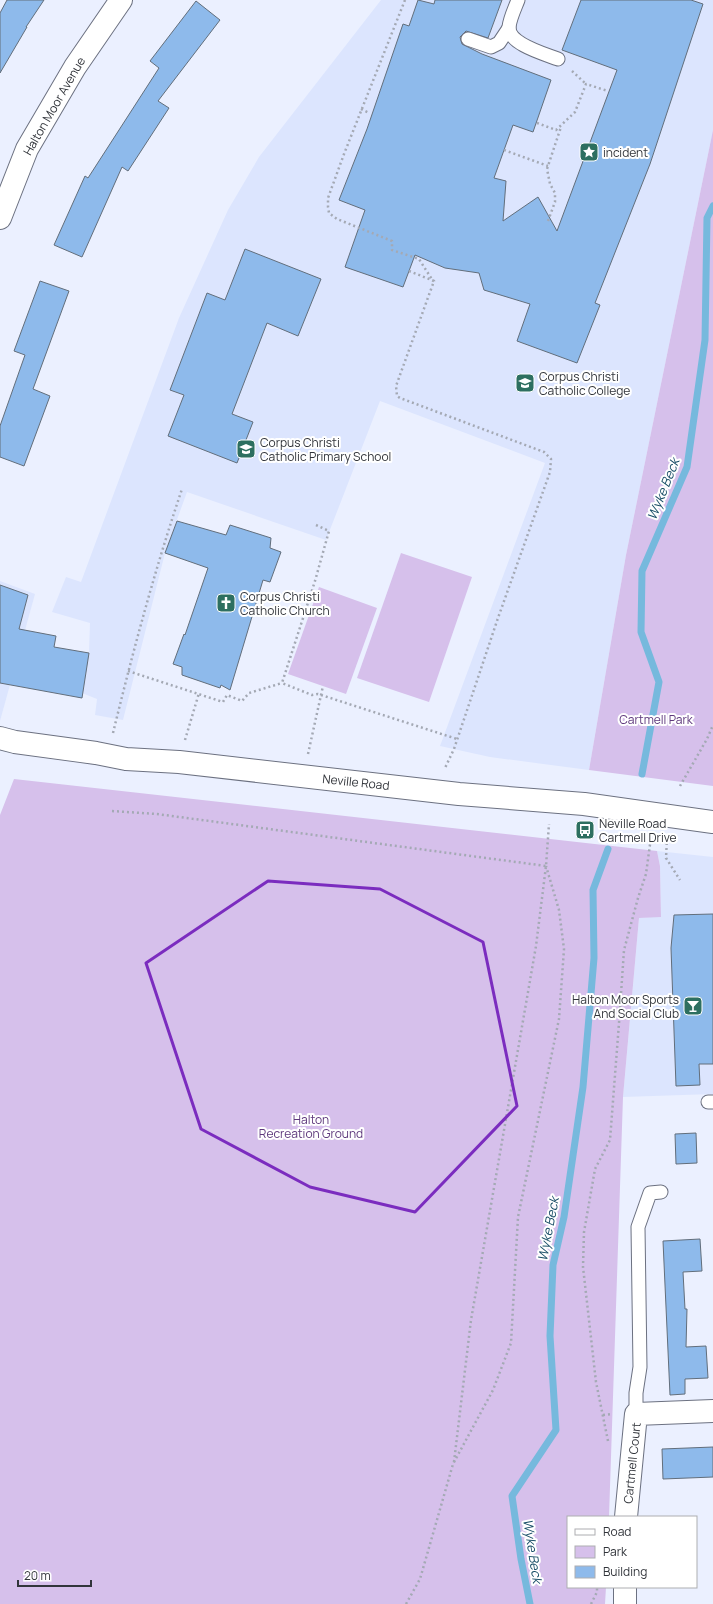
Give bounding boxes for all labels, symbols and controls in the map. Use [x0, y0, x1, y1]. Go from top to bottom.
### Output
street label: Halton Moor Avenue [19, 54, 89, 158]
place icon: incident [578, 141, 600, 163]
place label: incident [603, 144, 648, 161]
place label: Corpus Christi Catholic College [539, 368, 630, 399]
school or university icon: Corpus Christi Catholic College [514, 372, 536, 394]
place label: Corpus Christi Catholic Primary School [260, 434, 391, 465]
school or university icon: Corpus Christi Catholic Primary School [235, 438, 257, 460]
water label: Wyke Beck [643, 453, 684, 522]
place label: Corpus Christi Catholic Church [240, 588, 330, 619]
church icon: Corpus Christi Catholic Church [215, 592, 237, 614]
park label: Cartmell Park [619, 711, 694, 728]
street label: Neville Road [322, 770, 390, 794]
place label: Neville Road Cartmell Drive [599, 815, 677, 846]
bus stop icon: Neville Road Cartmell Drive [574, 819, 596, 841]
place label: Halton Moor Sports And Social Club [572, 991, 679, 1022]
bar icon: Halton Moor Sports And Social Club [682, 995, 704, 1017]
park label: Halton Recreation Ground [259, 1111, 363, 1142]
water label: Wyke Beck [533, 1193, 563, 1262]
street label: Cartmell Court [619, 1421, 645, 1504]
legend [567, 1516, 697, 1588]
water label: Wyke Beck [519, 1518, 547, 1587]
text: Road [603, 1523, 631, 1540]
text: Park [603, 1543, 628, 1560]
scale bar [18, 1562, 91, 1588]
text: Building [603, 1563, 647, 1580]
text: 20 m [24, 1567, 51, 1584]

